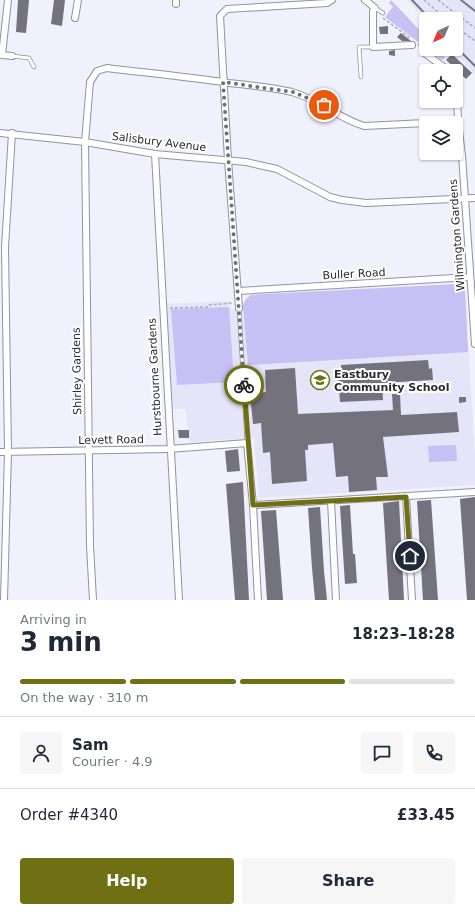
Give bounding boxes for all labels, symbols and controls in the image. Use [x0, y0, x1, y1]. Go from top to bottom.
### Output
north arrow [419, 12, 463, 56]
map controls [419, 12, 463, 160]
button: locate [419, 64, 463, 108]
pin [307, 88, 341, 122]
icon: bag [313, 94, 335, 116]
button: layers [419, 116, 463, 160]
street label: Salisbury Avenue [111, 130, 207, 154]
street label: Wilmington Gardens [447, 178, 467, 291]
street label: Buller Road [322, 266, 386, 282]
street label: Hurstbourne Gardens [145, 317, 165, 436]
street label: Shirley Gardens [70, 327, 84, 415]
courier [224, 365, 264, 405]
place label: Eastbury Community School [334, 368, 449, 394]
school or university icon: Eastbury Community School [309, 369, 331, 391]
icon: bike [233, 374, 255, 396]
street label: Levett Road [78, 433, 144, 447]
pin [393, 539, 427, 573]
icon: home [399, 545, 421, 567]
text: Arriving in [20, 612, 87, 627]
text: 18:23–18:28 [352, 625, 455, 643]
text: 3 min [20, 627, 102, 657]
text: On the way · 310 m [20, 690, 148, 705]
button: person [20, 732, 62, 774]
button: chat [361, 732, 403, 774]
button: phone [413, 732, 455, 774]
text: Sam [72, 736, 109, 754]
text: Courier · 4.9 [72, 754, 153, 769]
text: Order #4340 [20, 806, 118, 824]
text: £33.45 [397, 806, 455, 824]
button: Help [20, 858, 234, 904]
button: Share [242, 858, 455, 904]

